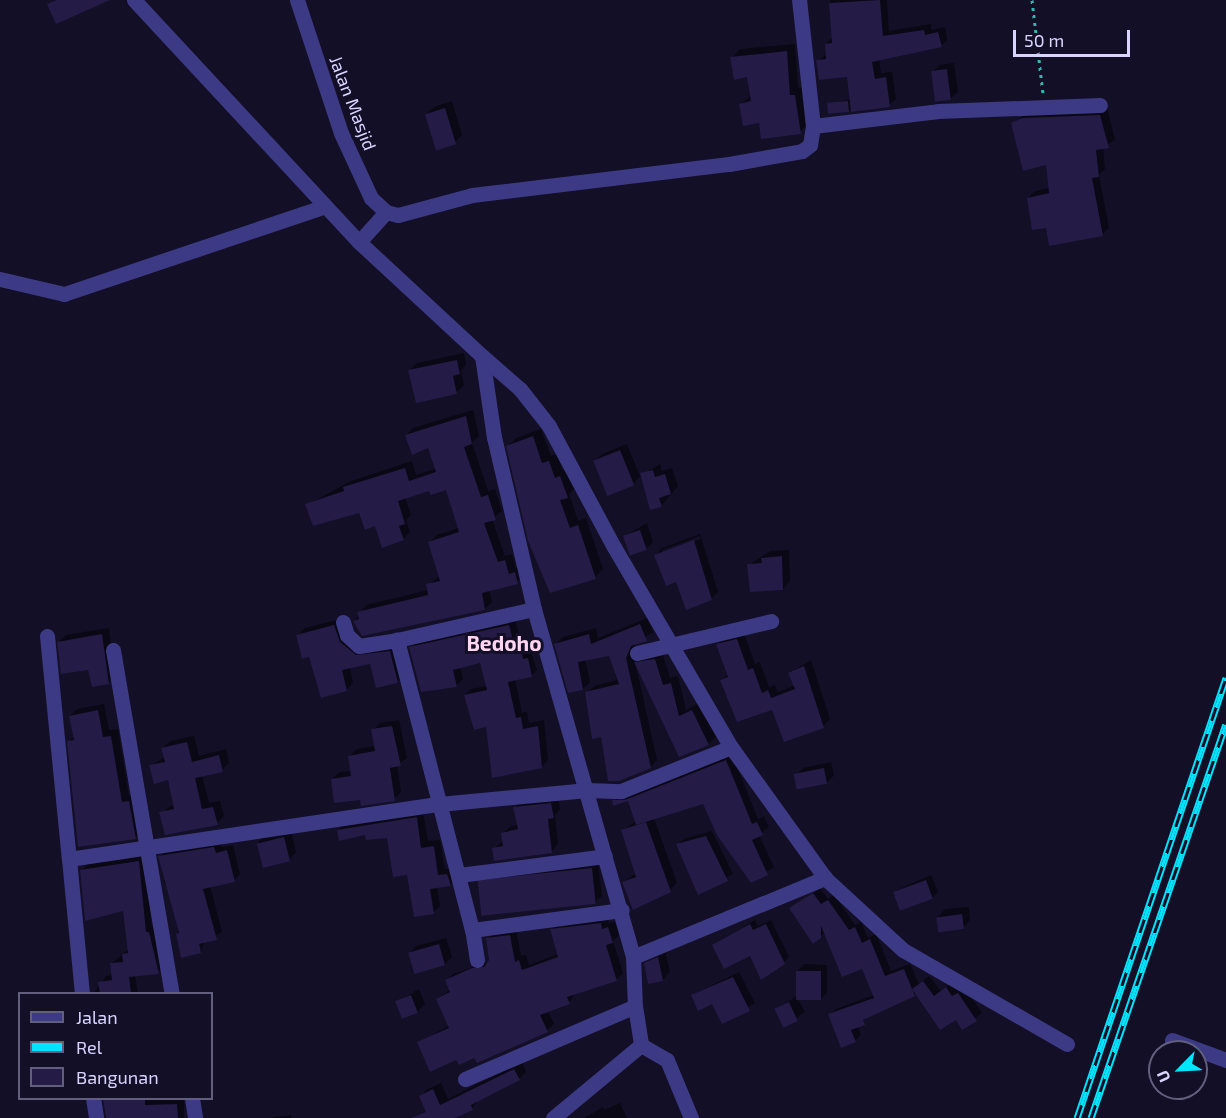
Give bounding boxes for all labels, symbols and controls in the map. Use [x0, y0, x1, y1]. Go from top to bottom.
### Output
scale bar [1016, 18, 1133, 56]
text: 50 m [1024, 29, 1064, 51]
street label: Jalan Masjid [325, 53, 381, 153]
district label: Bedoho [466, 630, 542, 656]
legend [18, 992, 213, 1100]
text: Jalan [76, 1006, 118, 1028]
text: Rel [76, 1036, 102, 1058]
north arrow [1148, 1040, 1208, 1100]
text: Bangunan [76, 1066, 159, 1088]
text: U [1152, 1068, 1174, 1086]

